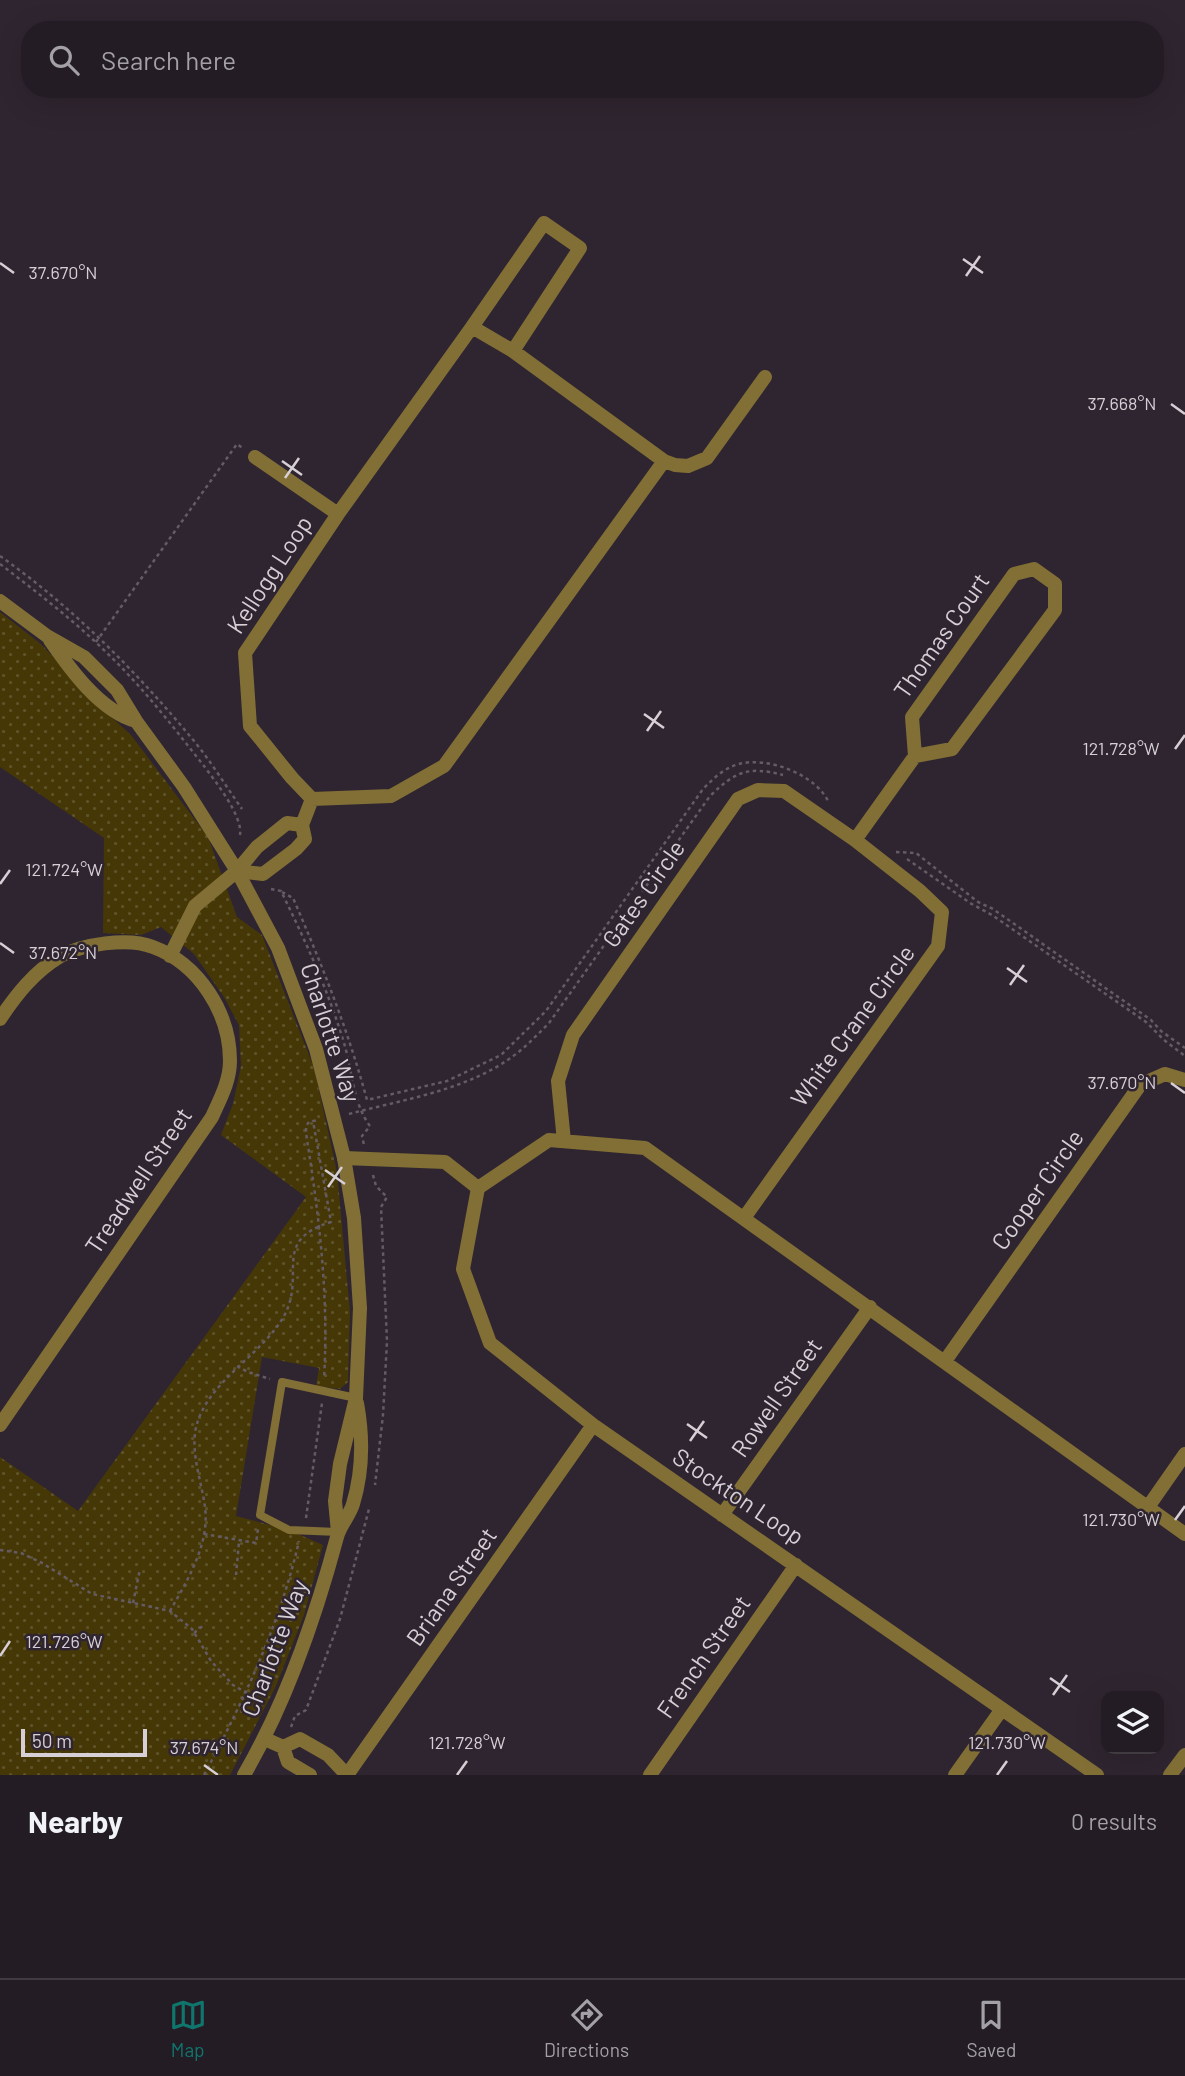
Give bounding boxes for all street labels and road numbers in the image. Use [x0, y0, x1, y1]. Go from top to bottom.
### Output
street label: Kellogg Loop [220, 510, 318, 639]
street label: Thomas Court [887, 567, 995, 703]
street label: Gates Circle [595, 834, 690, 952]
street label: White Crane Circle [784, 939, 920, 1111]
street label: Charlotte Way [295, 959, 368, 1106]
street label: Treadwell Street [78, 1102, 197, 1259]
street label: Cooper Circle [985, 1123, 1089, 1255]
street label: Rowell Street [724, 1332, 827, 1462]
street label: Stockton Loop [668, 1441, 810, 1550]
street label: Briana Street [399, 1521, 502, 1651]
street label: Charlotte Way [234, 1575, 313, 1720]
street label: French Street [650, 1589, 756, 1723]

